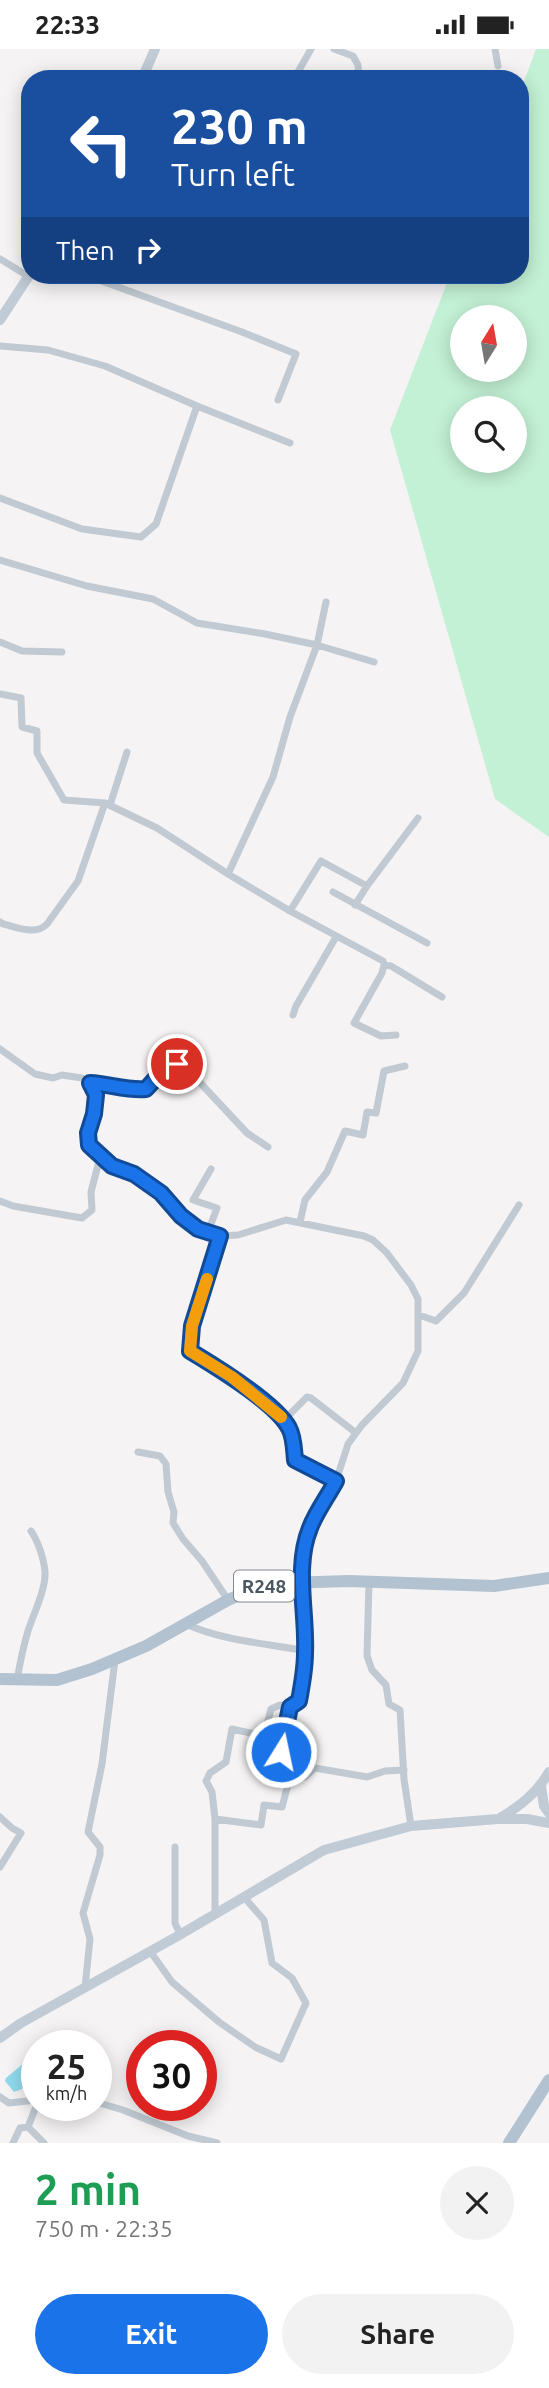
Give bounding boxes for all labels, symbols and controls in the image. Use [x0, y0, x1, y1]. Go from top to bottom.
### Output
text: 22:33 [35, 10, 100, 39]
icon: left [56, 98, 147, 189]
text: 230 m [171, 98, 308, 153]
text: Turn left [171, 156, 295, 192]
icon: right [129, 231, 167, 269]
text: Then [56, 236, 115, 265]
north arrow [450, 305, 527, 381]
map controls [450, 305, 527, 473]
button: search [450, 396, 527, 473]
pin [147, 1034, 207, 1094]
icon: arrive [158, 1045, 196, 1083]
road number: R248 [234, 1571, 294, 1602]
position arrow [244, 1715, 318, 1789]
speed limit sign: 30 [126, 2030, 217, 2121]
text: 25 [47, 2046, 86, 2086]
text: km/h [46, 2083, 87, 2103]
text: 2 min [35, 2166, 141, 2213]
button: close [440, 2166, 514, 2240]
text: 750 m · 22:35 [35, 2216, 173, 2241]
button: Exit [35, 2294, 268, 2374]
button: Share [282, 2294, 514, 2374]

